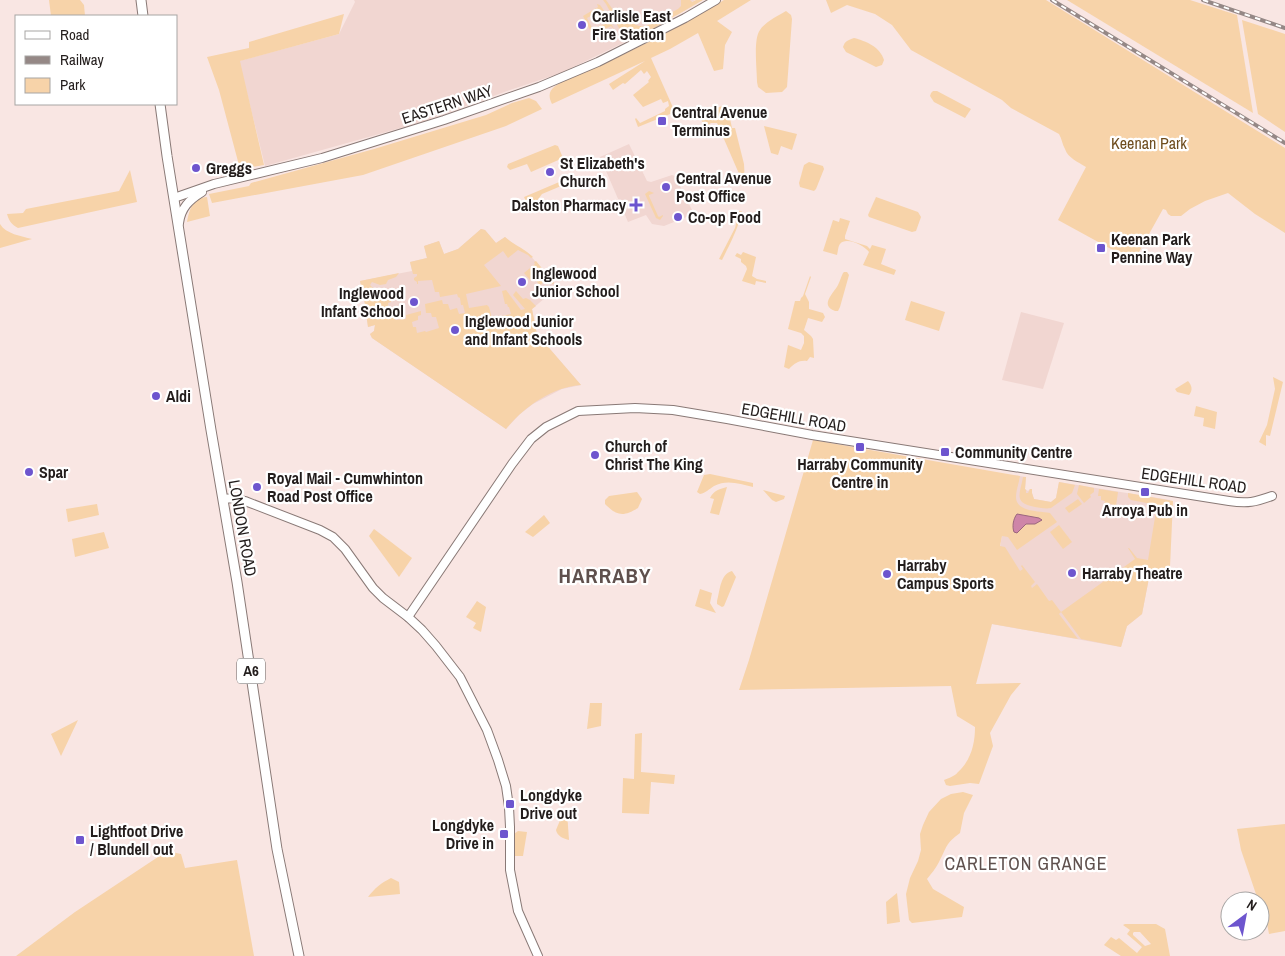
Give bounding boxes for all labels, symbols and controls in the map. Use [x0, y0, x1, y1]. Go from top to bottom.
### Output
place label: Carlisle East Fire Station [592, 5, 671, 45]
legend [15, 15, 178, 105]
marker: Carlisle East Fire Station [576, 19, 588, 31]
text: Road [60, 24, 89, 45]
text: Railway [60, 49, 105, 70]
text: Park [60, 74, 86, 95]
street label: EASTERN WAY [399, 79, 495, 129]
place label: Central Avenue Terminus [672, 101, 767, 141]
marker: Central Avenue Terminus [656, 115, 668, 127]
park label: Keenan Park [1111, 132, 1187, 154]
place label: St Elizabeth's Church [560, 152, 645, 192]
place label: Greggs [206, 157, 252, 179]
marker: Greggs [190, 162, 202, 174]
marker: St Elizabeth's Church [544, 166, 556, 178]
place label: Central Avenue Post Office [676, 167, 771, 207]
marker: Central Avenue Post Office [660, 181, 672, 193]
place label: Dalston Pharmacy [512, 194, 627, 216]
marker: Dalston Pharmacy [630, 199, 642, 211]
place label: Co-op Food [688, 206, 761, 228]
marker: Co-op Food [672, 211, 684, 223]
place label: Keenan Park Pennine Way [1111, 228, 1193, 268]
marker: Keenan Park Pennine Way [1095, 242, 1107, 254]
place label: Inglewood Junior School [532, 262, 620, 302]
marker: Inglewood Junior School [516, 276, 528, 288]
place label: Inglewood Infant School [321, 282, 404, 322]
marker: Inglewood Infant School [408, 296, 420, 308]
place label: Inglewood Junior and Infant Schools [465, 310, 582, 350]
marker: Inglewood Junior and Infant Schools [449, 324, 461, 336]
place label: Aldi [166, 385, 191, 407]
marker: Aldi [150, 390, 162, 402]
street label: EDGEHILL ROAD [740, 397, 848, 437]
place label: Church of Christ The King [605, 435, 703, 475]
marker: Harraby Community Centre in [854, 441, 866, 453]
place label: Community Centre [955, 441, 1072, 463]
marker: Community Centre [939, 446, 951, 458]
marker: Church of Christ The King [589, 449, 601, 461]
place label: Harraby Community Centre in [797, 453, 923, 493]
place label: Spar [39, 461, 69, 483]
street label: EDGEHILL ROAD [1140, 462, 1248, 498]
marker: Spar [23, 466, 35, 478]
place label: Royal Mail - Cumwhinton Road Post Office [267, 467, 423, 507]
street label: LONDON ROAD [224, 478, 262, 578]
marker: Royal Mail - Cumwhinton Road Post Office [251, 481, 263, 493]
marker: Arroya Pub in [1139, 486, 1151, 498]
place label: Arroya Pub in [1102, 499, 1188, 521]
place label: Harraby Campus Sports [897, 554, 994, 594]
district label: HARRABY [558, 561, 652, 590]
place label: Harraby Theatre [1082, 562, 1183, 584]
marker: Harraby Theatre [1066, 567, 1078, 579]
marker: Harraby Campus Sports [881, 568, 893, 580]
road number: A6 [237, 658, 265, 684]
place label: Longdyke Drive out [520, 784, 582, 824]
marker: Longdyke Drive out [504, 798, 516, 810]
place label: Longdyke Drive in [432, 814, 494, 854]
place label: Lightfoot Drive / Blundell out [90, 820, 183, 860]
marker: Longdyke Drive in [498, 828, 510, 840]
marker: Lightfoot Drive / Blundell out [74, 834, 86, 846]
district label: CARLETON GRANGE [944, 851, 1108, 876]
north arrow [1220, 891, 1270, 941]
text: N [1244, 895, 1260, 915]

